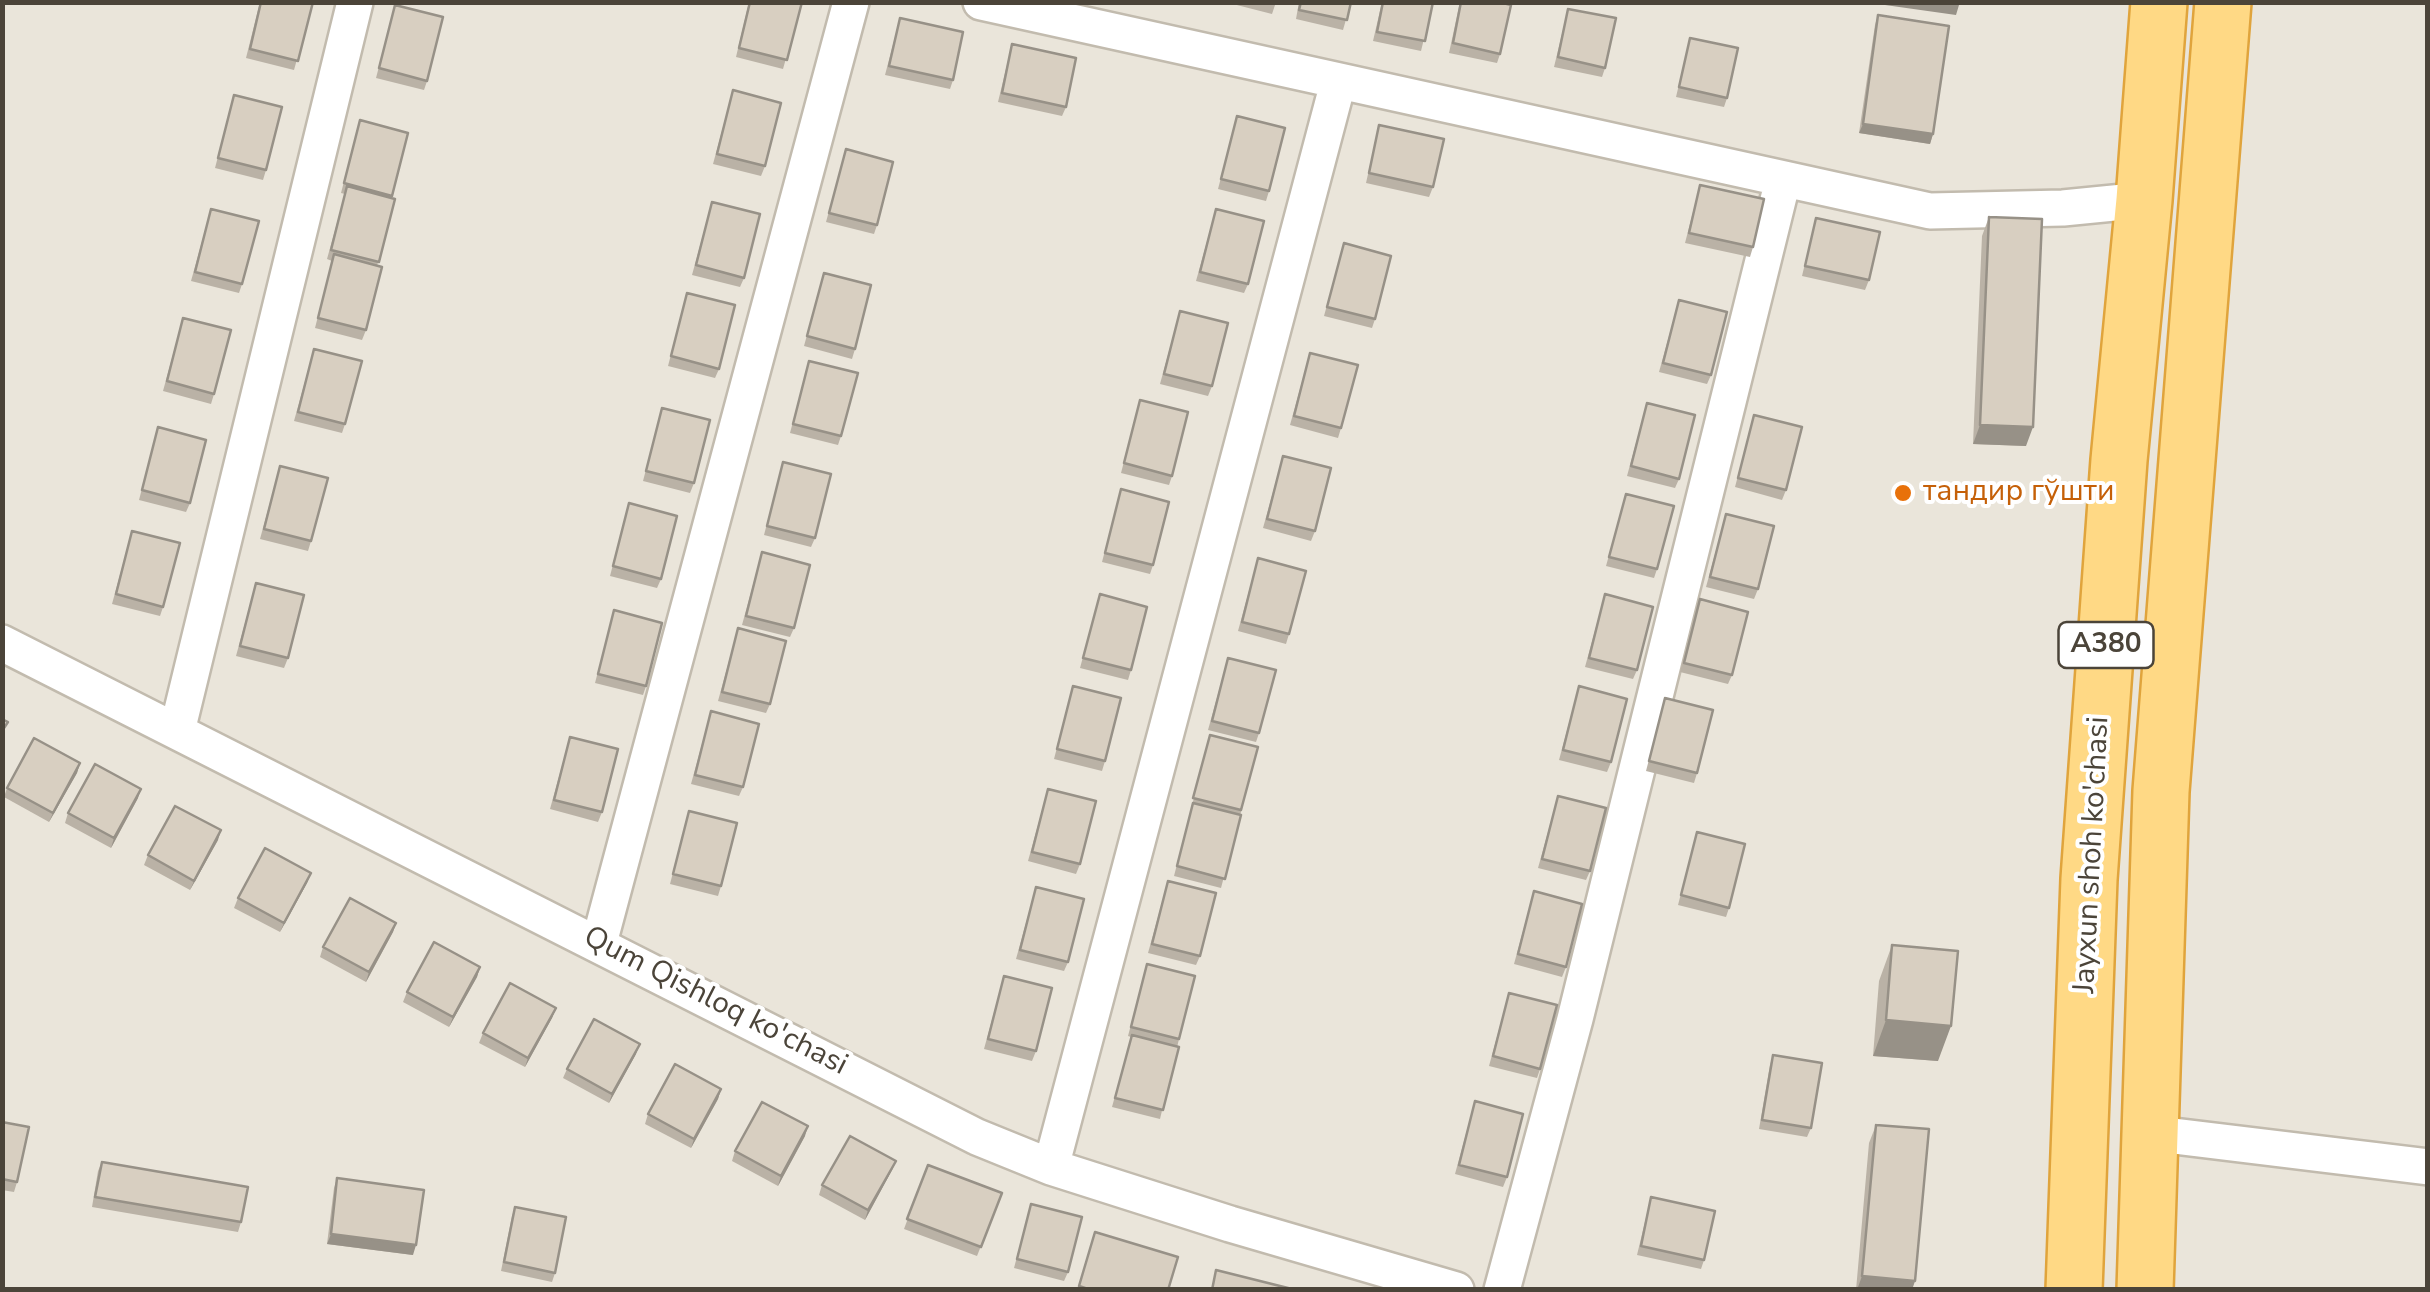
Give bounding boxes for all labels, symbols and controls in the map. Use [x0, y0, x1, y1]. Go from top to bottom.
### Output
place label: тандир гўшти [1923, 475, 2114, 511]
marker: тандир гўшти [1892, 482, 1914, 504]
road number: A380 [2058, 622, 2154, 668]
street label: Jayxun shoh ko'chasi [2068, 716, 2118, 994]
street label: Qum Qishloq ko'chasi [577, 920, 853, 1084]

